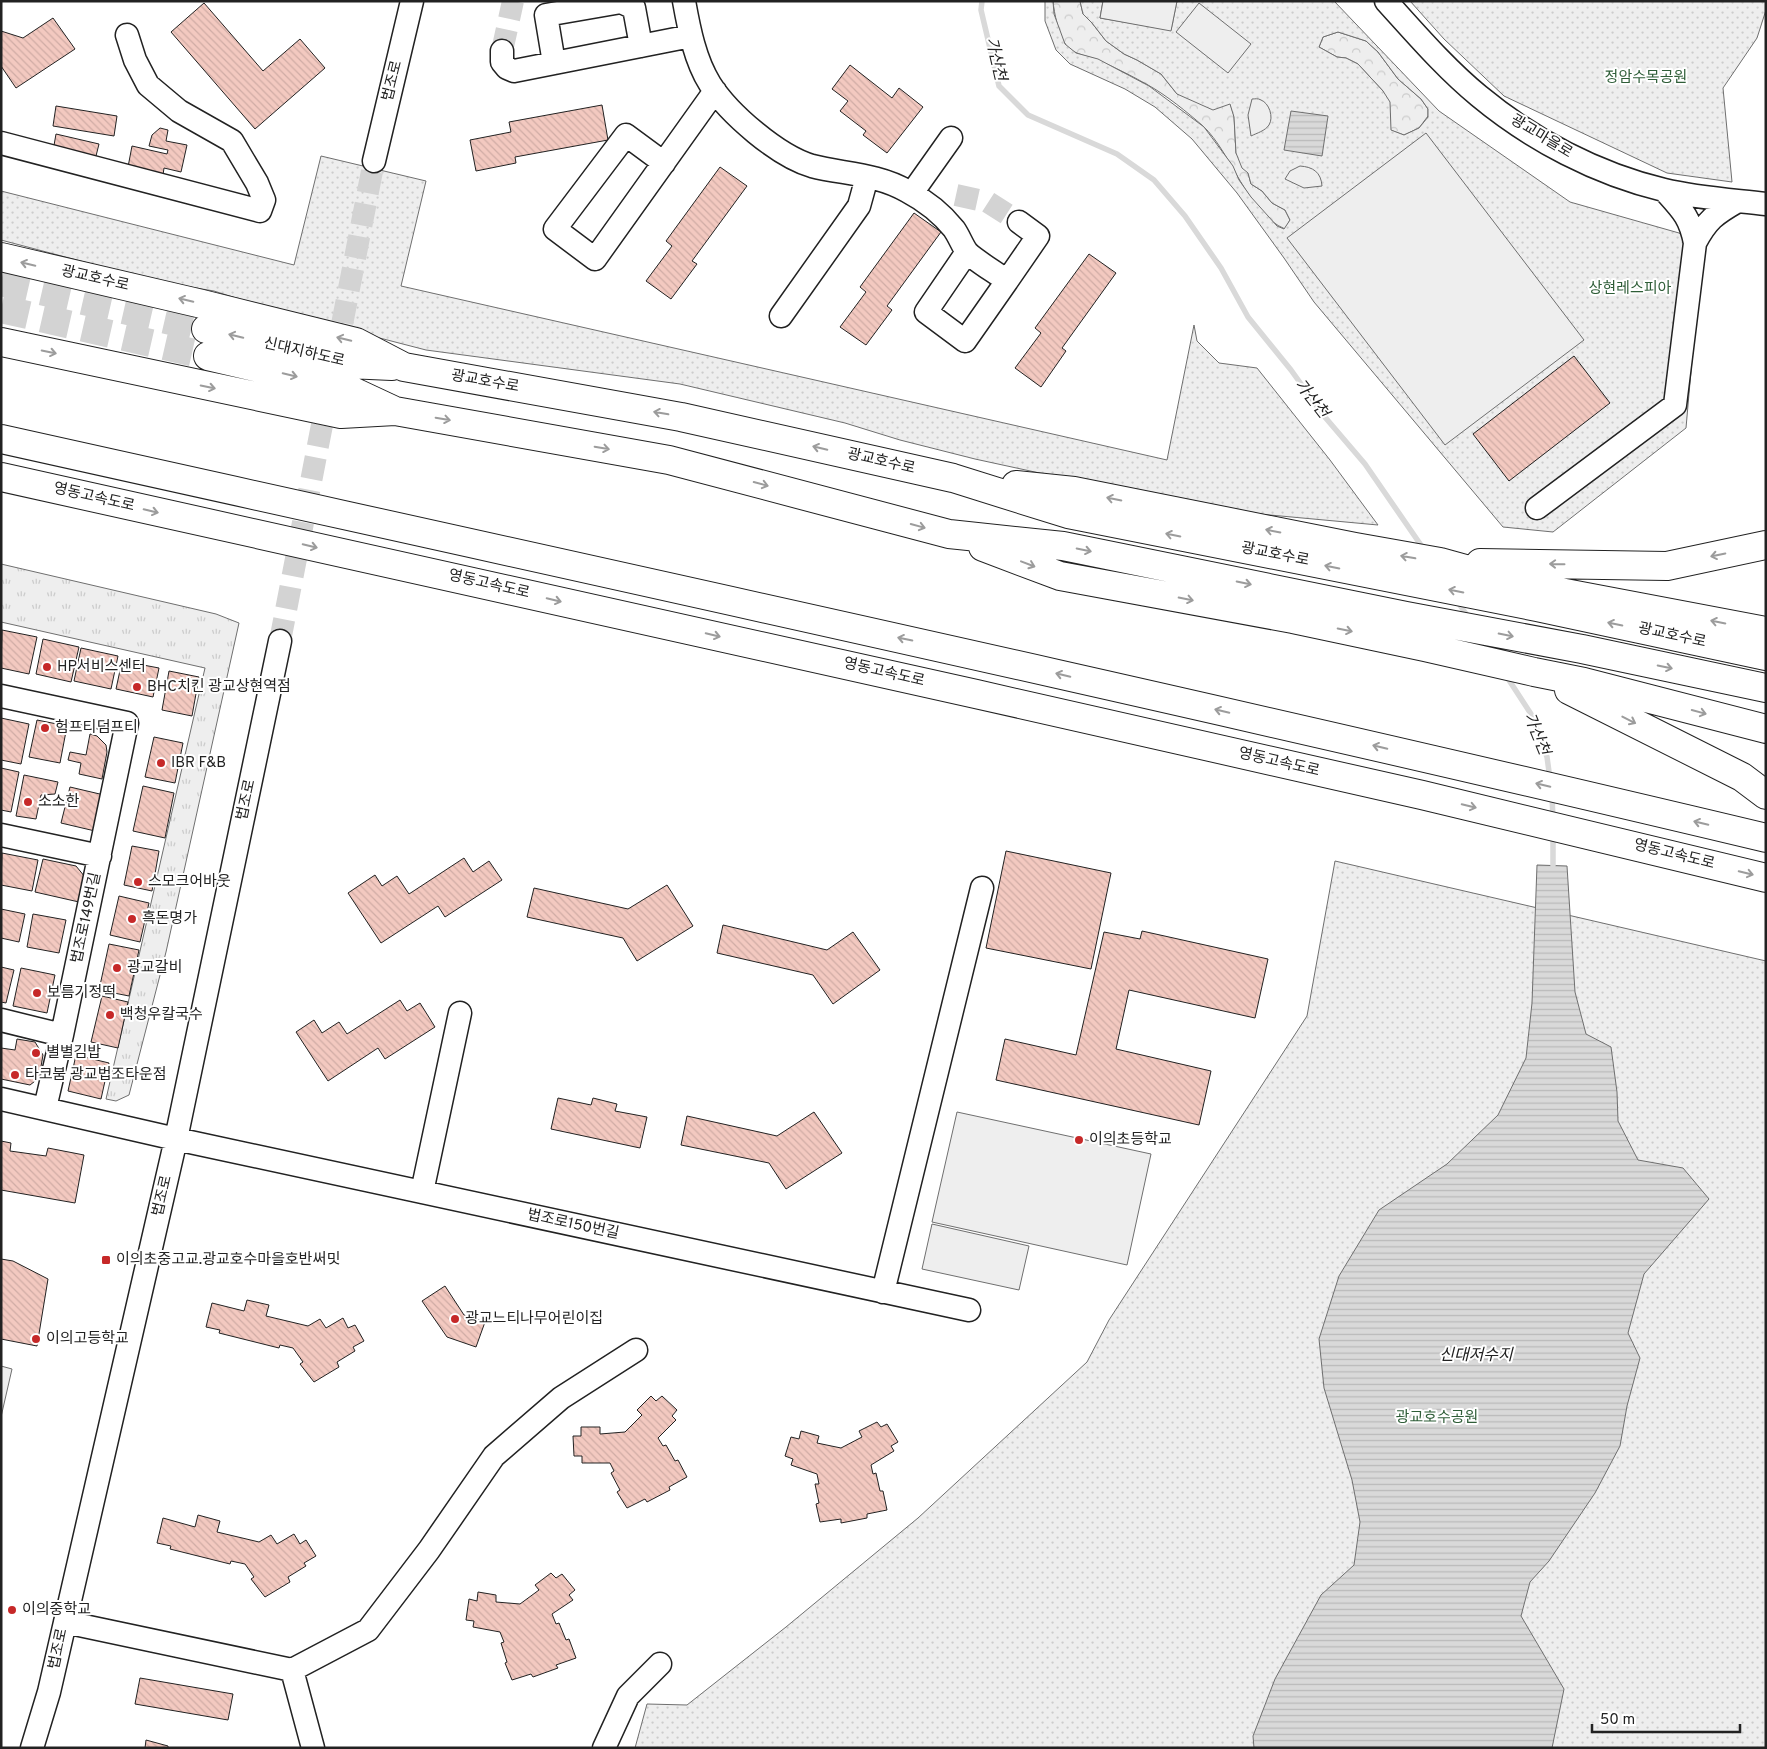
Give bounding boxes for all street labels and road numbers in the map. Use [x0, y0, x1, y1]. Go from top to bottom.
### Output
street label: 법조로 [379, 59, 407, 103]
street label: 광교마을로 [1507, 111, 1575, 163]
street label: 광교호수로 [59, 262, 131, 296]
street label: 신대지하도로 [262, 334, 346, 372]
street label: 광교호수로 [449, 367, 521, 397]
street label: 광교호수로 [845, 445, 917, 479]
street label: 영동고속도로 [52, 479, 136, 517]
street label: 광교호수로 [1239, 539, 1311, 571]
street label: 영동고속도로 [447, 566, 531, 604]
street label: 광교호수로 [1636, 620, 1708, 652]
street label: 영동고속도로 [842, 654, 926, 692]
street label: 영동고속도로 [1237, 744, 1321, 782]
street label: 법조로 [233, 778, 261, 822]
street label: 영동고속도로 [1632, 836, 1716, 874]
street label: 법조로149번길 [68, 871, 106, 965]
street label: 법조로 [149, 1174, 177, 1218]
street label: 법조로150번길 [525, 1206, 621, 1244]
street label: 법조로 [45, 1627, 73, 1671]

